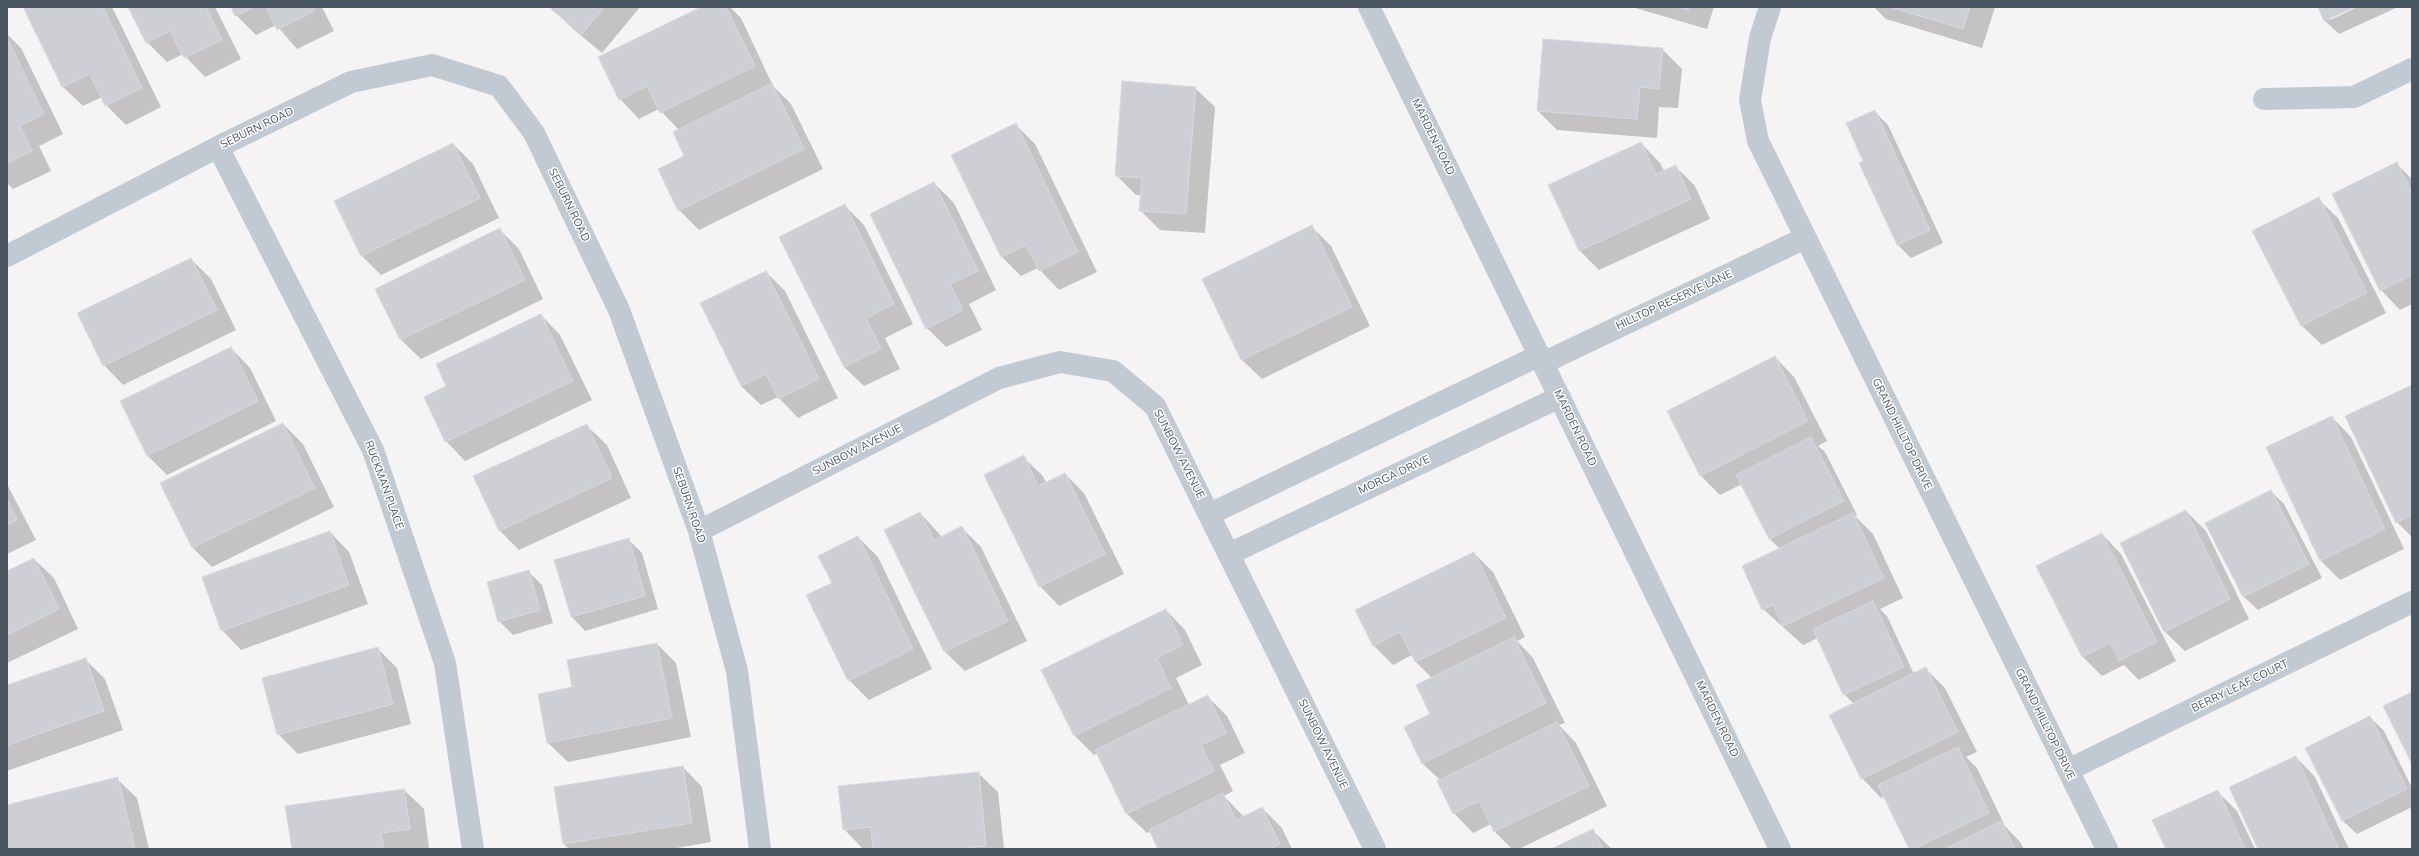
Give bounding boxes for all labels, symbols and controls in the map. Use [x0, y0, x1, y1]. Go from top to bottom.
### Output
street label: MARDEN ROAD [1409, 97, 1457, 177]
street label: SEBURN ROAD [218, 105, 296, 151]
street label: SEBURN ROAD [546, 166, 592, 244]
street label: HILLTOP RESERVE LANE [1614, 267, 1734, 333]
street label: GRAND HILLTOP DRIVE [1869, 376, 1935, 492]
street label: MARDEN ROAD [1551, 388, 1599, 468]
street label: SUNBOW AVENUE [1151, 407, 1207, 501]
street label: SUNBOW AVENUE [810, 422, 904, 478]
street label: RUCKMAN PLACE [362, 439, 406, 531]
street label: MORGA DRIVE [1356, 453, 1432, 497]
street label: SEBURN ROAD [670, 465, 708, 545]
street label: BERRY LEAF COURT [2189, 657, 2291, 715]
street label: GRAND HILLTOP DRIVE [2012, 666, 2078, 782]
street label: MARDEN ROAD [1693, 679, 1741, 759]
street label: SUNBOW AVENUE [1296, 697, 1350, 791]

